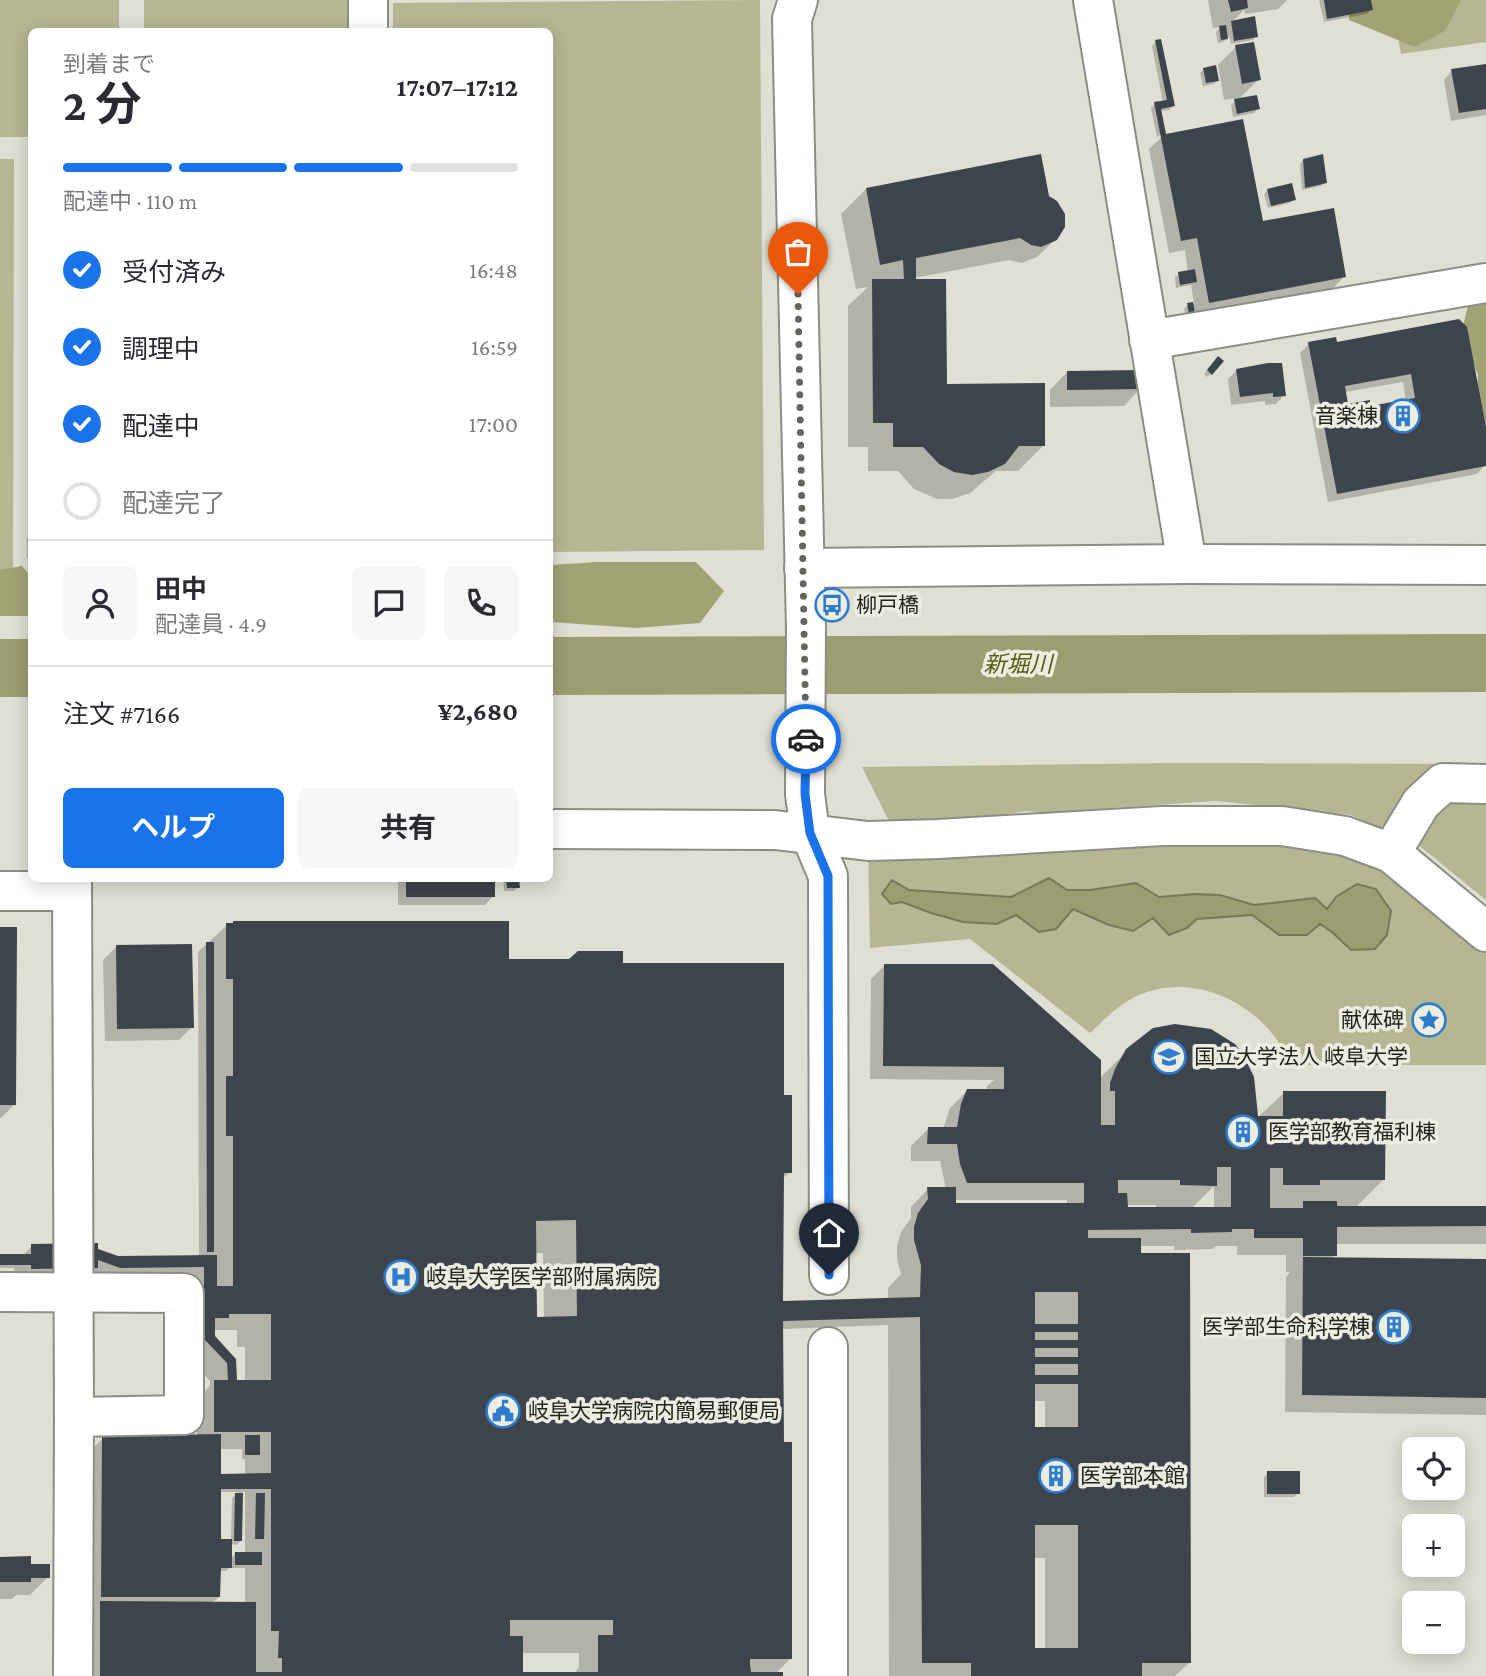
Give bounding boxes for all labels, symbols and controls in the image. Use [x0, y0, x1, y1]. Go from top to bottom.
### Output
text: 到着まで [63, 51, 155, 77]
text: 17:07–17:12 [396, 73, 518, 102]
text: 2 分 [63, 79, 141, 130]
text: 配達中 · 110 m [63, 188, 197, 214]
pin [768, 222, 828, 294]
icon: bag [779, 233, 817, 271]
icon: check [63, 251, 101, 289]
text: 16:48 [469, 257, 518, 283]
text: 受付済み [122, 258, 226, 287]
icon: check [63, 328, 101, 366]
text: 16:59 [471, 334, 518, 360]
text: 調理中 [122, 335, 200, 364]
building icon: 音楽棟 [1384, 397, 1422, 435]
place label: 音楽棟 [1315, 404, 1378, 428]
icon: check [63, 405, 101, 443]
text: 17:00 [469, 411, 518, 437]
text: 配達中 [122, 412, 200, 441]
text: 配達完了 [122, 489, 226, 518]
button: person [63, 566, 137, 640]
button: chat [352, 566, 426, 640]
button: phone [444, 566, 518, 640]
text: 田中 [155, 575, 207, 604]
bus stop icon: 柳戸橋 [813, 586, 851, 624]
place label: 柳戸橋 [856, 593, 919, 617]
text: 配達員 · 4.9 [155, 611, 267, 637]
water label: 新堀川 [984, 651, 1056, 677]
text: ¥2,680 [438, 697, 518, 726]
text: 注文 #7166 [63, 700, 180, 729]
courier [771, 704, 841, 774]
icon: car [787, 720, 825, 758]
button: ヘルプ [63, 788, 284, 868]
button: 共有 [298, 788, 518, 868]
place icon: 献体碑 [1410, 1001, 1448, 1039]
place label: 献体碑 [1341, 1008, 1404, 1032]
school or university icon: 国立大学法人 岐阜大学 [1150, 1038, 1188, 1076]
place label: 国立大学法人 岐阜大学 [1194, 1045, 1408, 1069]
building icon: 医学部教育福利棟 [1224, 1113, 1262, 1151]
place label: 医学部教育福利棟 [1268, 1120, 1436, 1144]
pin [799, 1203, 859, 1275]
icon: home [810, 1214, 848, 1252]
hospital icon: 岐阜大学医学部附属病院 [382, 1258, 420, 1296]
place label: 岐阜大学医学部附属病院 [426, 1265, 657, 1289]
building icon: 医学部生命科学棟 [1375, 1308, 1413, 1346]
place label: 医学部生命科学棟 [1202, 1315, 1370, 1339]
public building icon: 岐阜大学病院内簡易郵便局 [484, 1392, 522, 1430]
place label: 岐阜大学病院内簡易郵便局 [528, 1399, 780, 1423]
map controls [1402, 1437, 1465, 1654]
button: locate [1402, 1437, 1465, 1500]
building icon: 医学部本館 [1037, 1457, 1075, 1495]
place label: 医学部本館 [1080, 1464, 1185, 1488]
button: + [1402, 1514, 1465, 1577]
button: − [1402, 1591, 1465, 1654]

